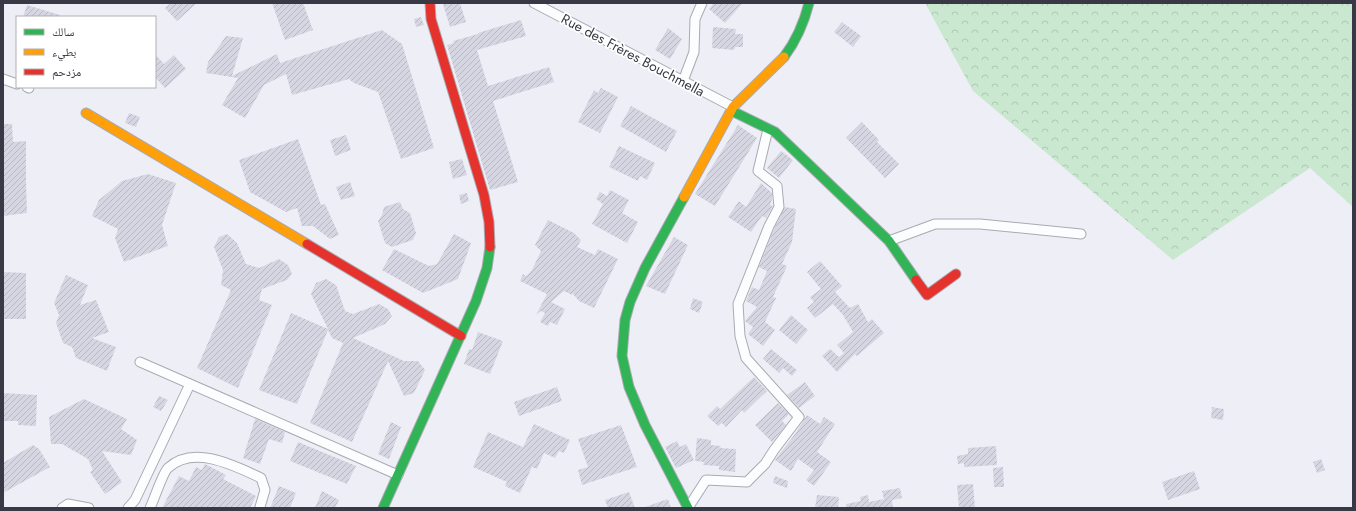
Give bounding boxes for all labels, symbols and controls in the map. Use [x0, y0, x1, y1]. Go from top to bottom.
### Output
street label: Rue des Frères Bouchmella [558, 9, 708, 101]
legend [16, 16, 156, 88]
text: سالك [52, 23, 74, 41]
text: بطيء [52, 43, 76, 62]
text: مزدحم [52, 63, 81, 81]

